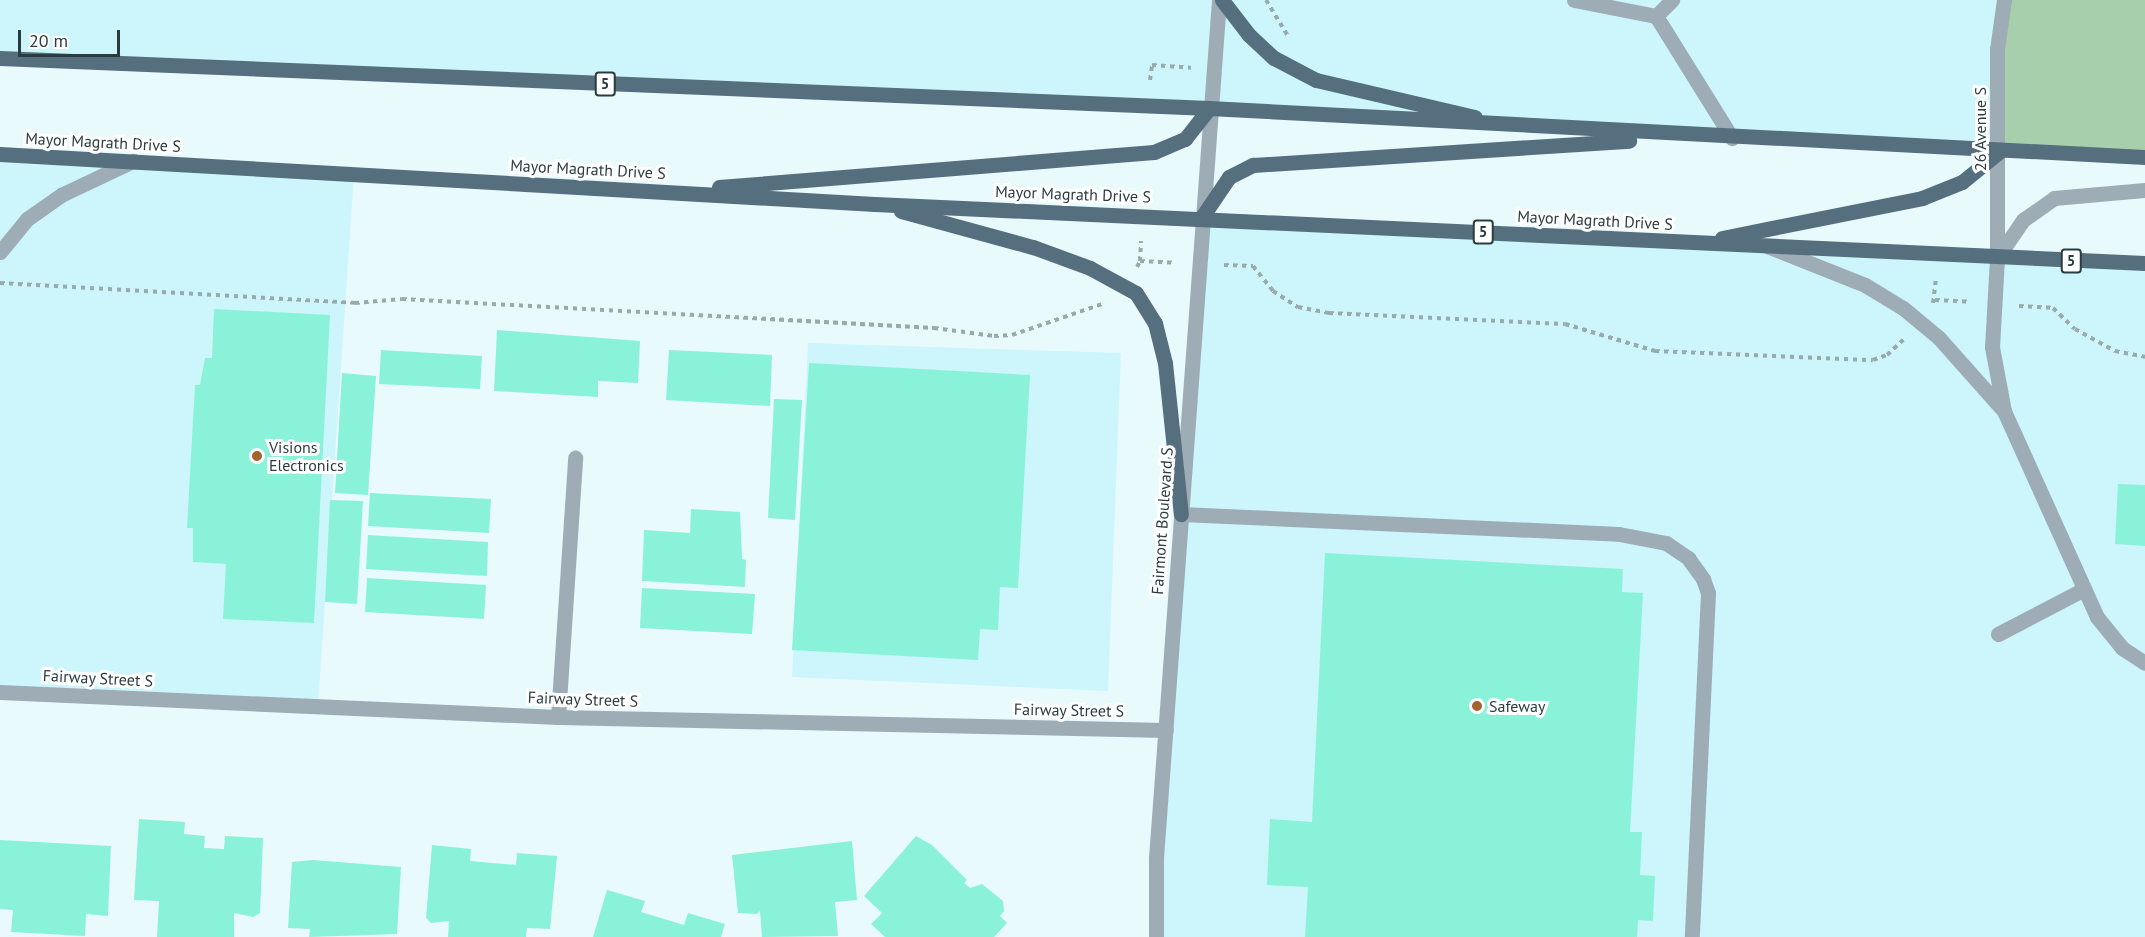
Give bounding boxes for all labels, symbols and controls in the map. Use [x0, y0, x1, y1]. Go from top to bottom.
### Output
scale bar [21, 18, 123, 56]
text: 20 m [29, 29, 68, 52]
road number: 5 [594, 72, 616, 96]
street label: 26 Avenue S [1970, 87, 1990, 171]
street label: Mayor Magrath Drive S [25, 128, 181, 156]
street label: Mayor Magrath Drive S [510, 155, 666, 183]
street label: Mayor Magrath Drive S [995, 182, 1151, 206]
street label: Mayor Magrath Drive S [1517, 206, 1673, 234]
road number: 5 [1472, 220, 1494, 244]
road number: 5 [2060, 249, 2082, 273]
place label: Visions Electronics [269, 437, 344, 475]
street label: Fairmont Boulevard S [1147, 447, 1177, 595]
marker: Visions Electronics [250, 449, 264, 463]
street label: Fairway Street S [42, 666, 154, 690]
street label: Fairway Street S [527, 687, 639, 711]
place label: Safeway [1489, 696, 1545, 716]
street label: Fairway Street S [1013, 699, 1125, 721]
marker: Safeway [1470, 699, 1484, 713]

